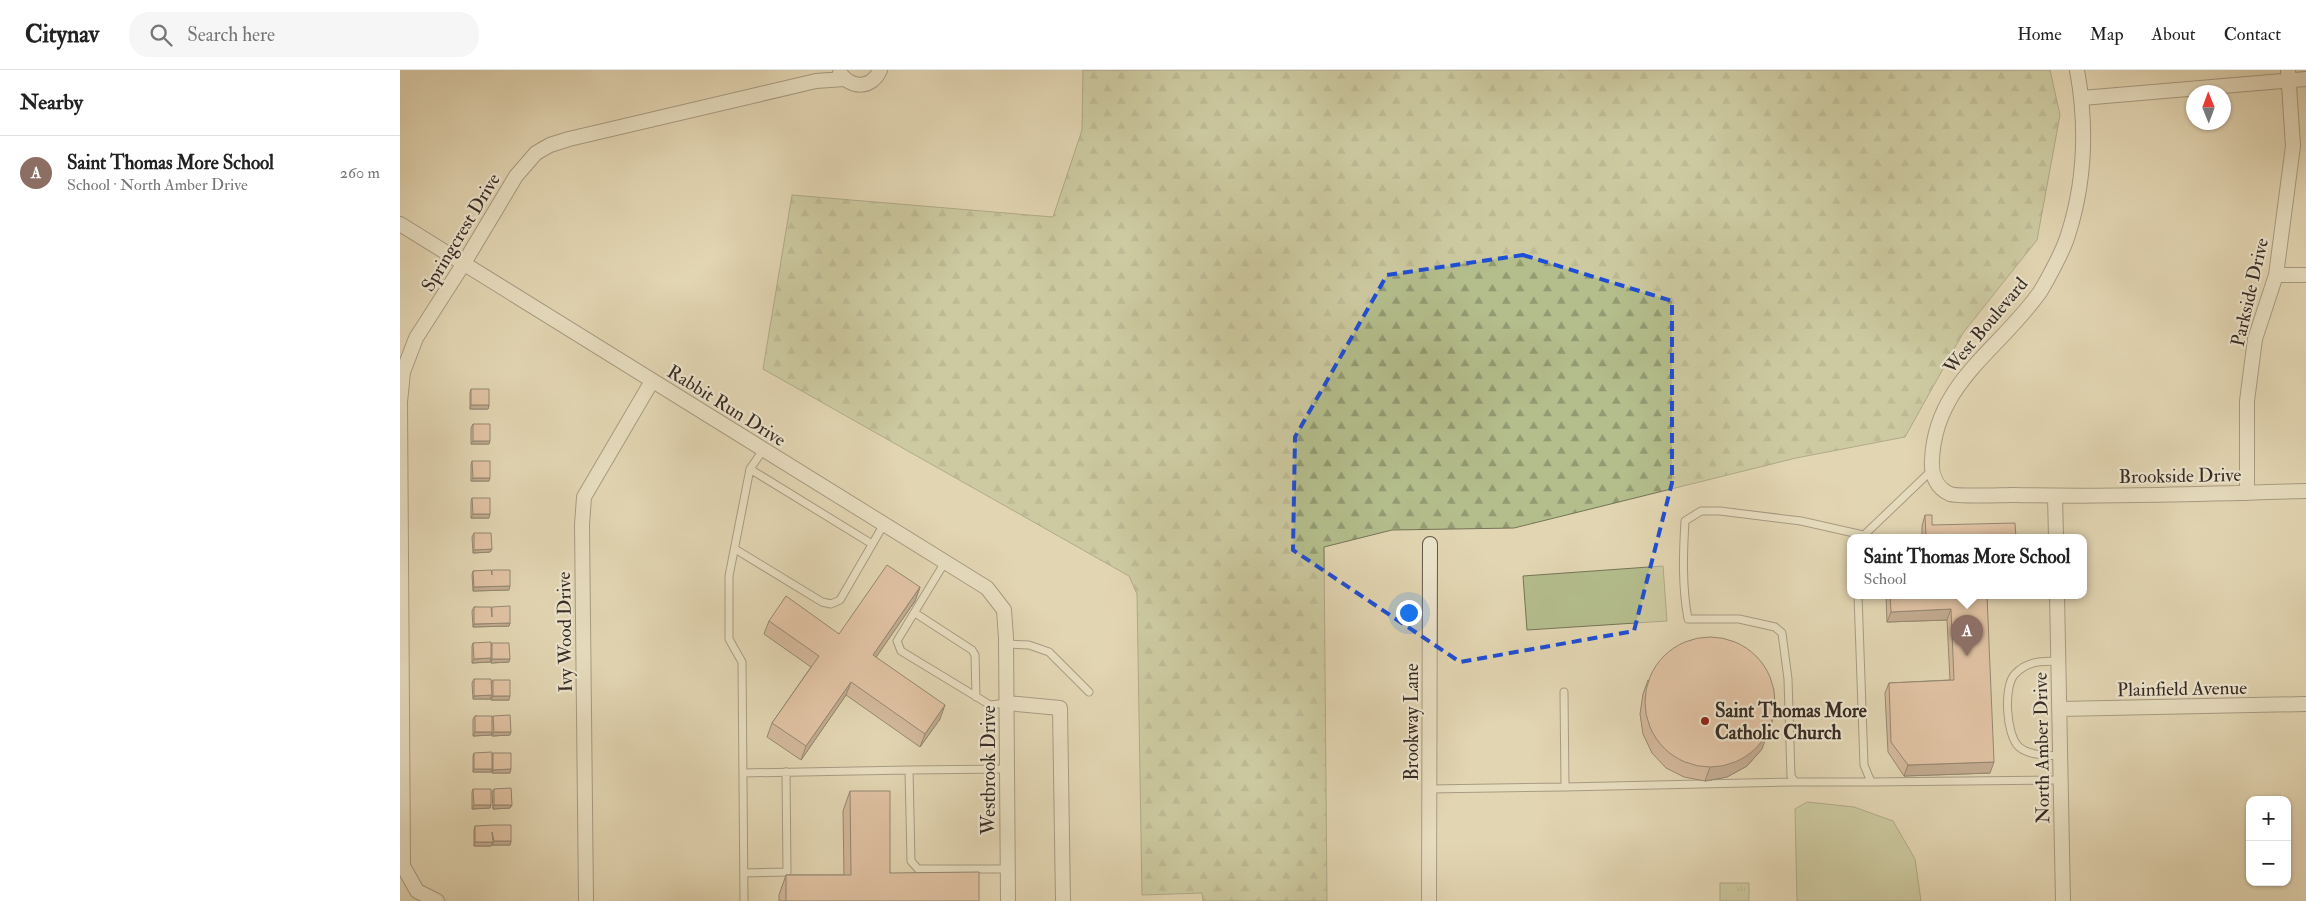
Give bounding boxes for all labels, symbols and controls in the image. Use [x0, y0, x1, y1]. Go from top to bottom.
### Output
search box [129, 12, 479, 57]
text: Citynav [25, 19, 99, 50]
icon: search [147, 21, 175, 49]
text: Search here [187, 23, 275, 47]
text: Home [2017, 23, 2062, 46]
text: Map [2090, 23, 2124, 46]
text: About [2152, 23, 2196, 46]
text: Contact [2224, 23, 2281, 46]
north arrow [2186, 85, 2231, 130]
text: Nearby [20, 89, 83, 116]
text: Saint Thomas More School [67, 151, 274, 175]
text: A [31, 163, 41, 183]
text: 260 m [340, 163, 380, 183]
street label: Springcrest Drive [416, 169, 507, 297]
text: School · North Amber Drive [67, 175, 248, 195]
street label: Parkside Drive [2226, 236, 2274, 349]
street label: West Boulevard [1938, 272, 2034, 380]
street label: Rabbit Run Drive [663, 360, 790, 452]
street label: Brookside Drive [2118, 463, 2242, 489]
popup [1847, 534, 2087, 599]
text: Saint Thomas More School [1864, 545, 2070, 569]
text: School [1864, 569, 1907, 589]
street label: Ivy Wood Drive [552, 571, 578, 693]
your location [1396, 600, 1422, 626]
pin: A [1951, 615, 1983, 656]
street label: Brookway Lane [1400, 663, 1424, 781]
street label: North Amber Drive [2029, 672, 2055, 824]
street label: Plainfield Avenue [2117, 676, 2247, 702]
place label: Saint Thomas More Catholic Church [1715, 699, 1867, 745]
street label: Westbrook Drive [977, 705, 1001, 836]
marker: Saint Thomas More Catholic Church [1699, 715, 1711, 727]
map controls [2246, 796, 2291, 886]
button: + [2246, 796, 2291, 841]
button: − [2246, 841, 2291, 886]

